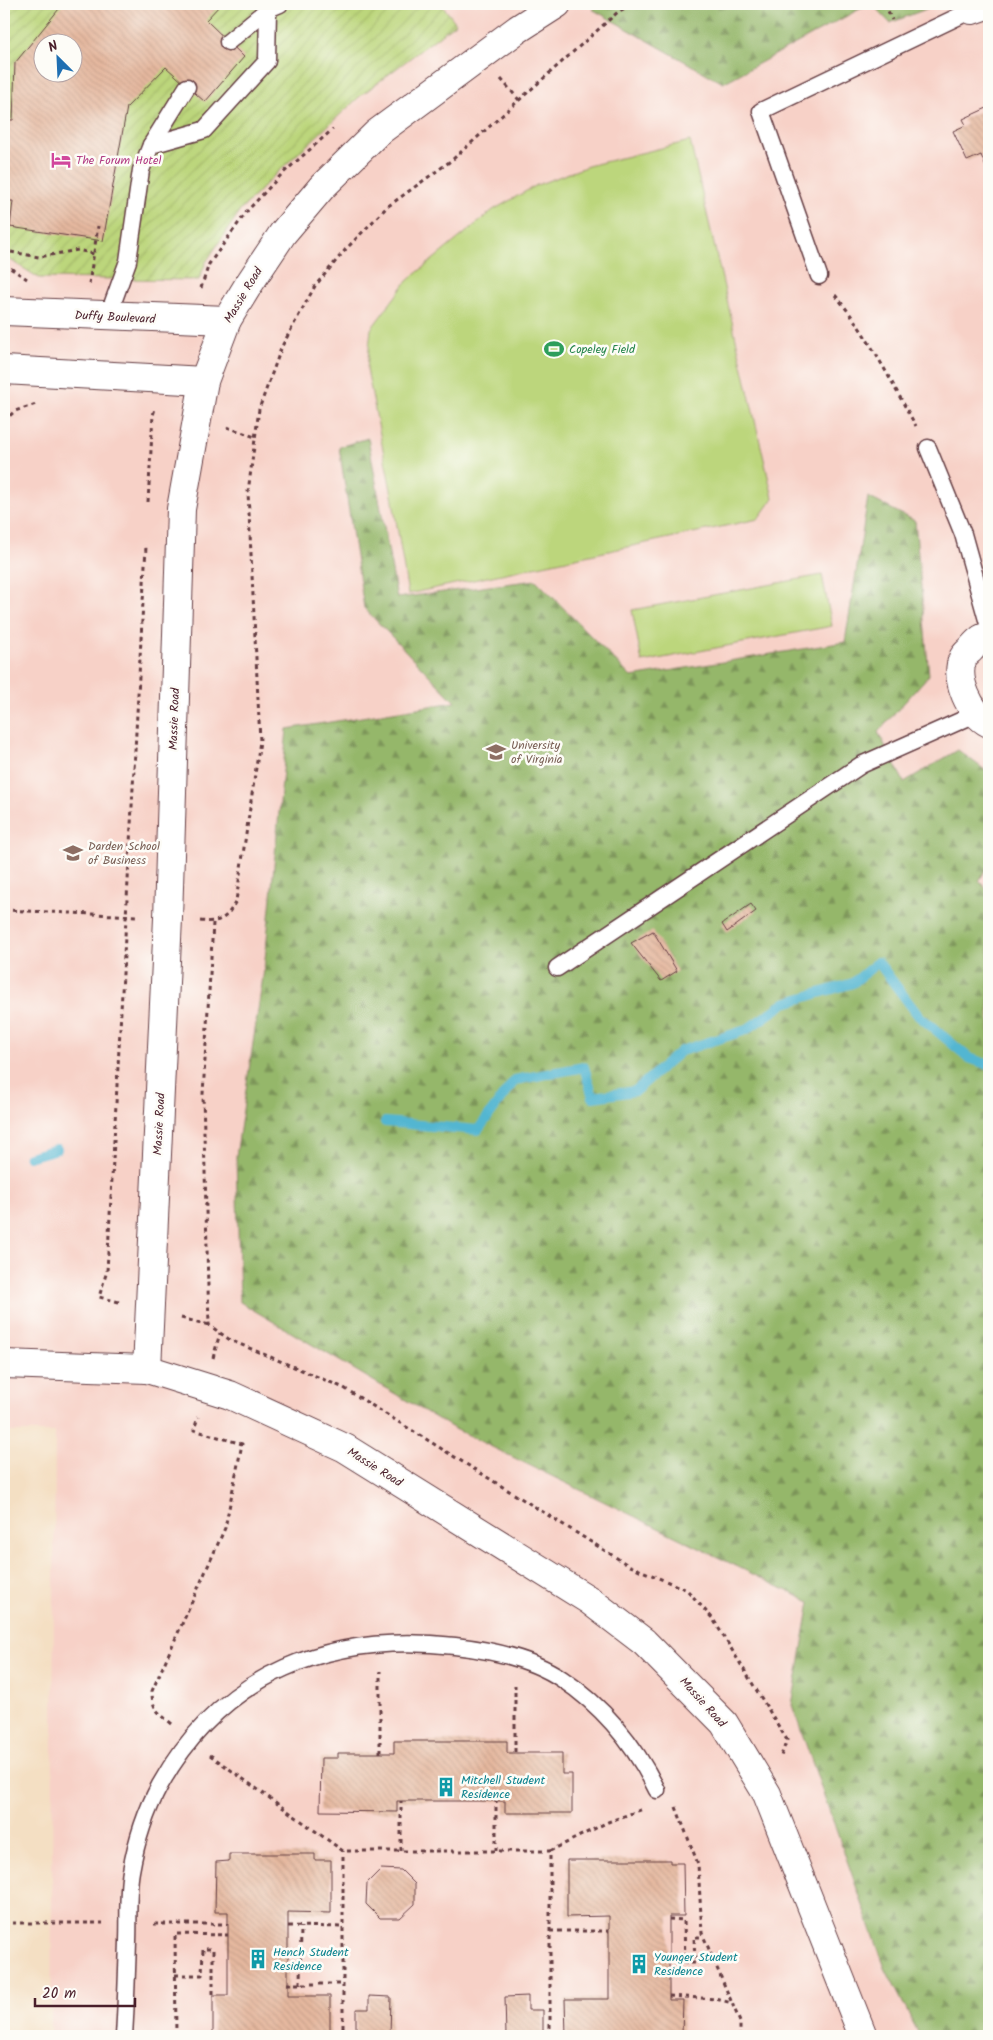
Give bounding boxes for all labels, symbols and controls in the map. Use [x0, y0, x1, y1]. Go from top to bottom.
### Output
north arrow [32, 32, 82, 82]
text: N [45, 35, 62, 59]
hotel icon: The Forum Hotel [50, 149, 72, 171]
place label: The Forum Hotel [76, 151, 161, 170]
street label: Massie Road [219, 263, 268, 327]
street label: Duffy Boulevard [74, 306, 157, 329]
sports icon: Copeley Field [543, 338, 565, 360]
place label: Copeley Field [569, 340, 636, 359]
street label: Massie Road [164, 686, 185, 751]
place label: University of Virginia [511, 736, 563, 769]
school or university icon: University of Virginia [485, 741, 507, 763]
place label: Darden School of Business [88, 837, 160, 870]
school or university icon: Darden School of Business [62, 842, 84, 864]
street label: Massie Road [148, 1091, 171, 1156]
street label: Massie Road [343, 1443, 407, 1493]
street label: Massie Road [675, 1673, 731, 1733]
place label: Mitchell Student Residence [461, 1771, 545, 1804]
building icon: Mitchell Student Residence [435, 1776, 457, 1798]
place label: Hench Student Residence [273, 1943, 349, 1976]
building icon: Hench Student Residence [247, 1948, 269, 1970]
place label: Younger Student Residence [654, 1948, 738, 1981]
building icon: Younger Student Residence [628, 1953, 650, 1975]
scale bar [35, 1975, 135, 2007]
text: 20 m [42, 1982, 76, 2006]

